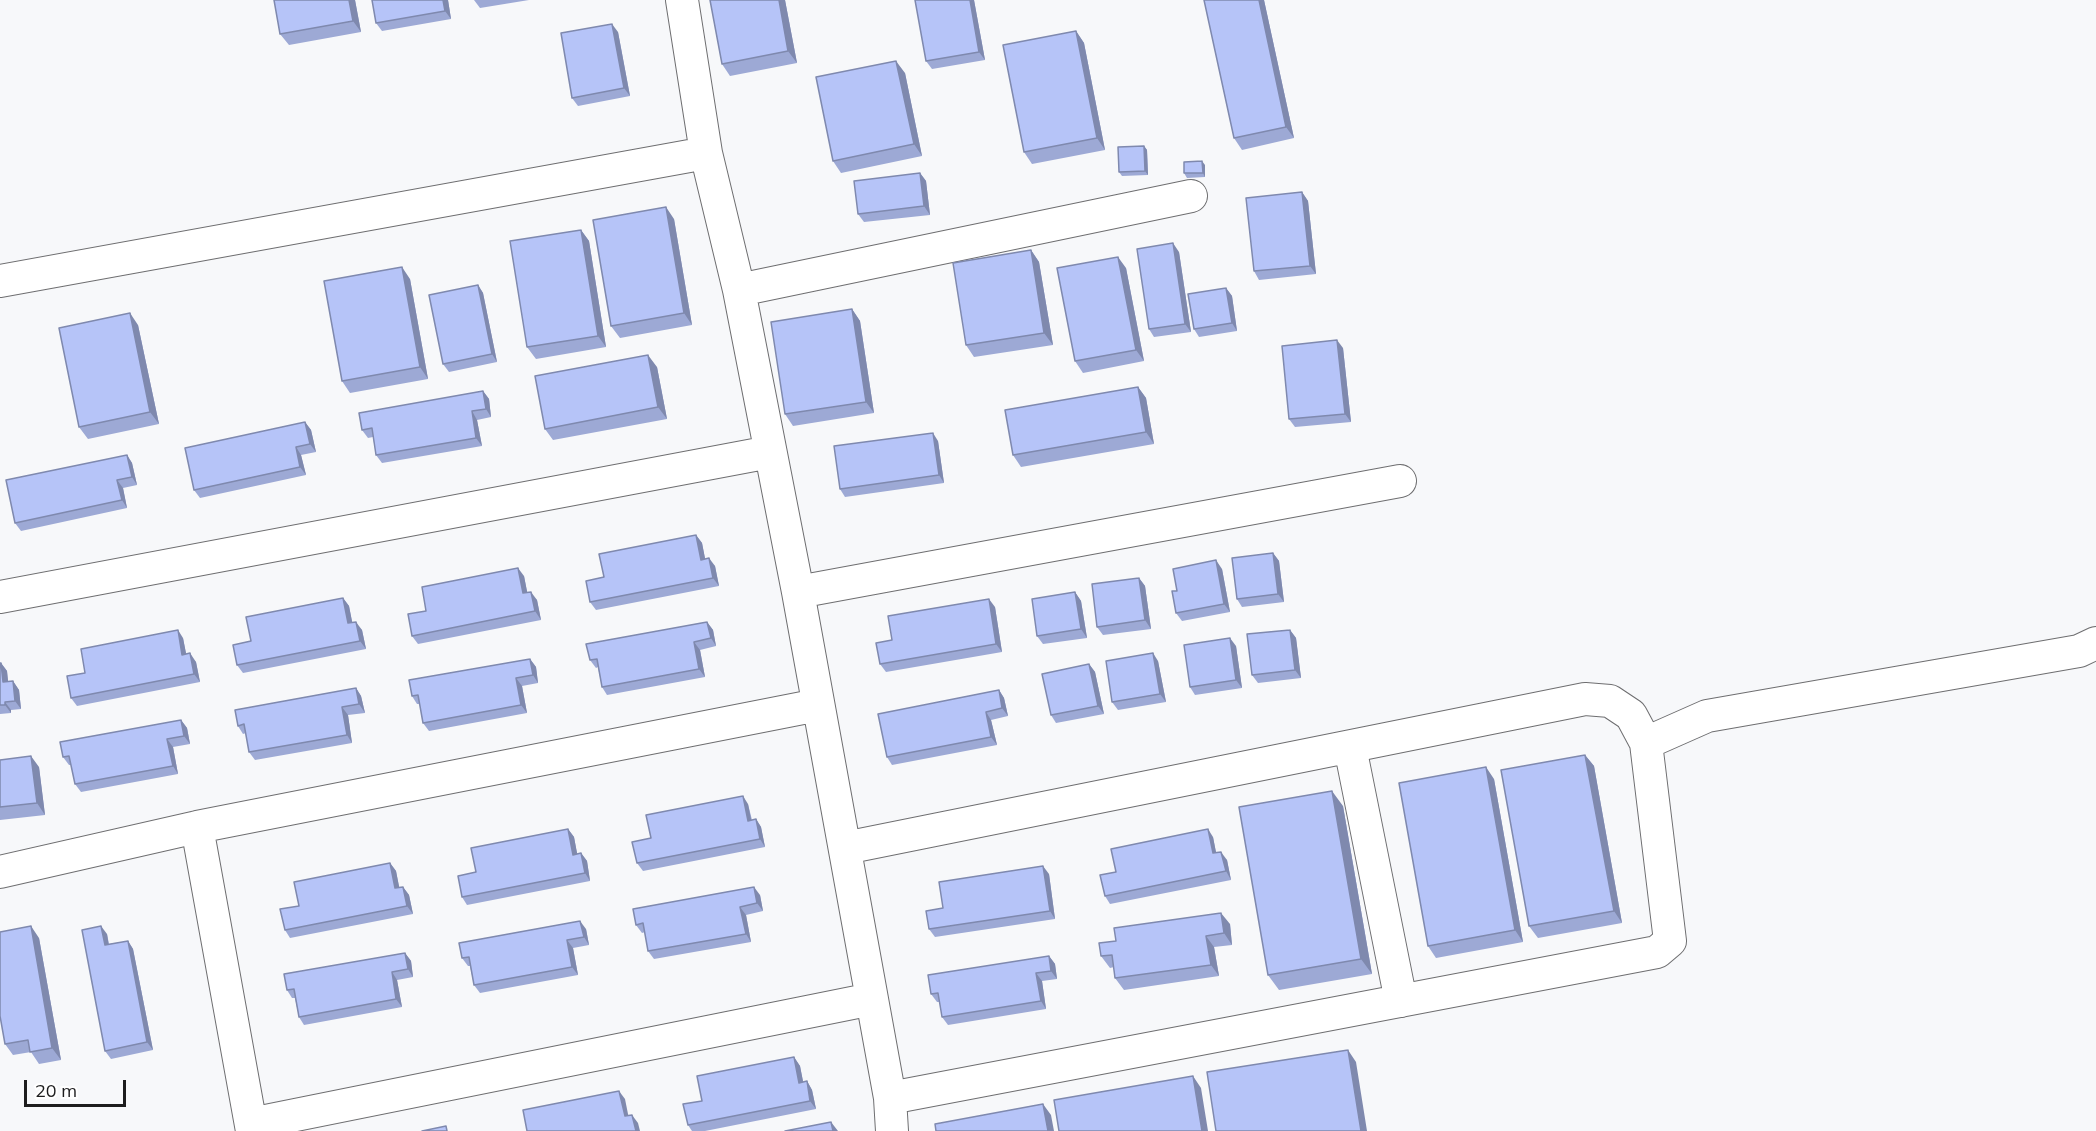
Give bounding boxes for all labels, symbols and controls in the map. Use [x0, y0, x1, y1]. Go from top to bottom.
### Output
scale bar [27, 1068, 129, 1106]
text: 20 m [35, 1079, 77, 1102]

